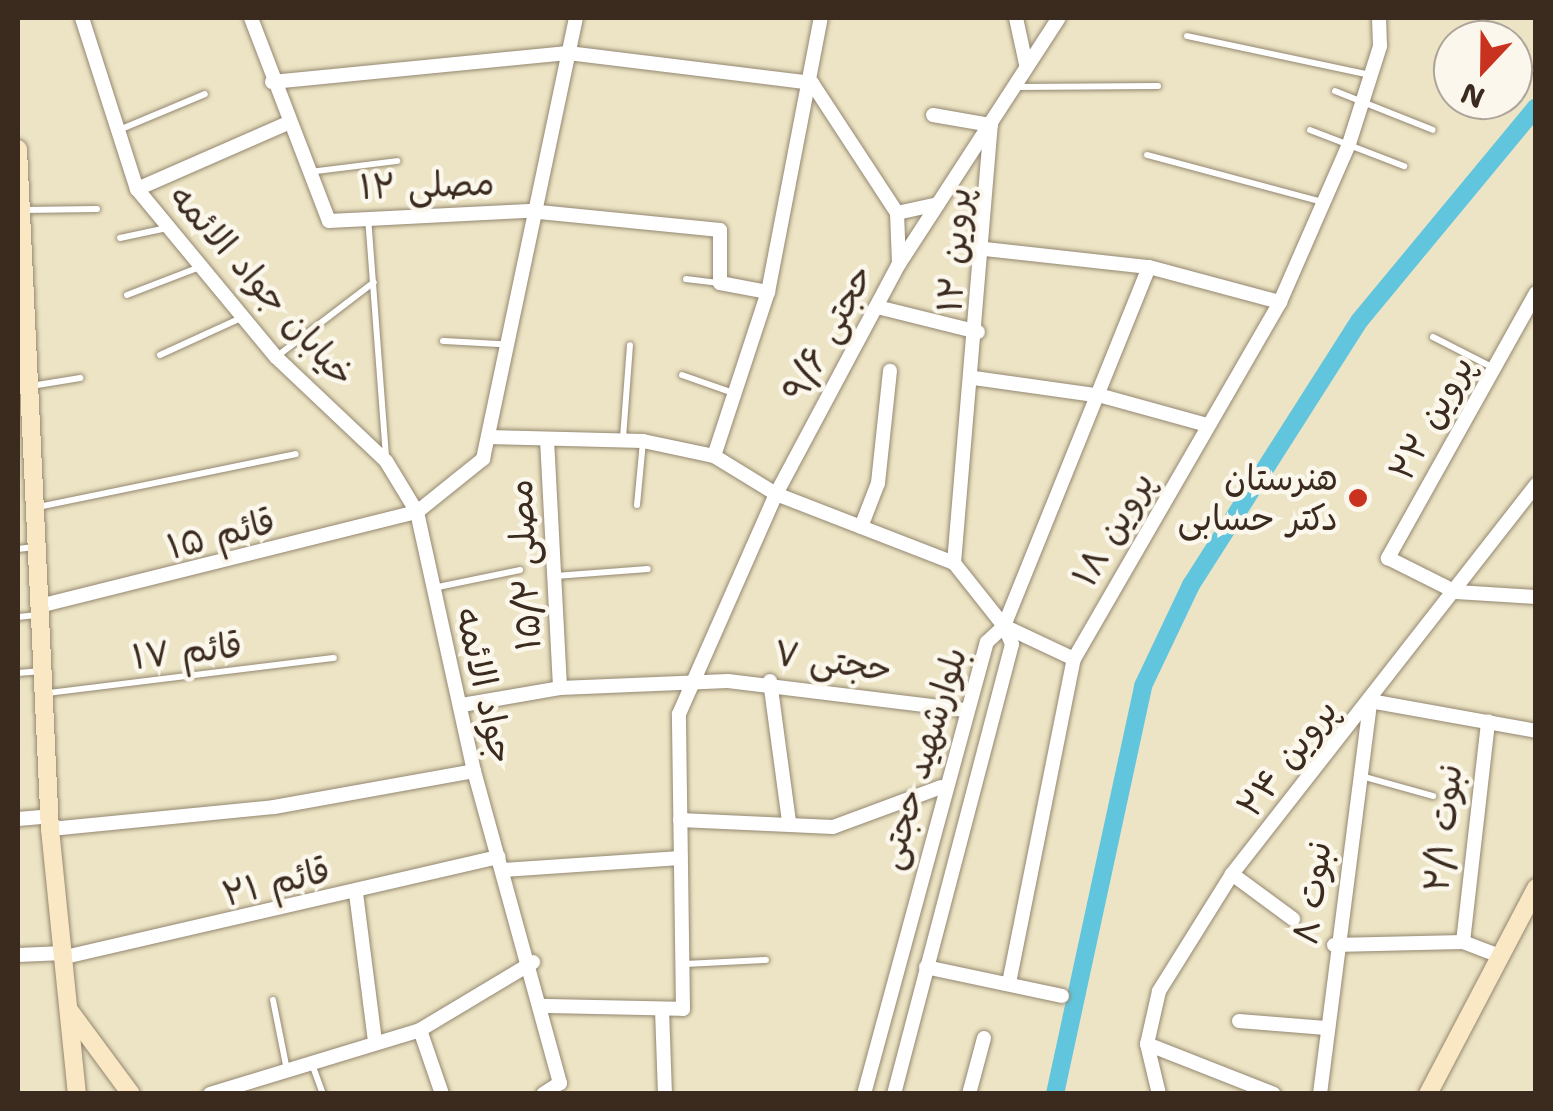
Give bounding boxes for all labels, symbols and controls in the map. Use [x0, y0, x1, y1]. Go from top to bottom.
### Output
north arrow [1433, 20, 1533, 120]
text: N [1455, 74, 1490, 118]
street label: مصلی ۱۲ [359, 162, 495, 208]
street label: خیابان جواد الائمه [160, 175, 364, 395]
street label: پروین ۱۲ [929, 186, 979, 314]
street label: حجتی ۹/۶ [774, 257, 882, 409]
street label: پروین ۲۲ [1380, 348, 1482, 488]
place label: هنرستان دکتر حسابی [1178, 457, 1338, 539]
street label: پروین ۱۸ [1063, 464, 1163, 594]
street label: مصلی ۱۵/۲ [499, 478, 549, 652]
marker: هنرستان دکتر حسابی [1347, 487, 1369, 509]
street label: قائم ۱۵ [163, 500, 279, 568]
street label: جواد الائمه [447, 603, 523, 767]
street label: قائم ۱۷ [130, 623, 244, 679]
street label: حجتی ۷ [771, 632, 895, 690]
street label: بلوارشهید حجتی [868, 642, 976, 874]
street label: پروین ۲۴ [1228, 691, 1346, 825]
street label: نبوت ۲/۱ [1415, 762, 1471, 894]
street label: نبوت ۸ [1284, 839, 1340, 947]
street label: قائم ۲۱ [218, 848, 334, 916]

